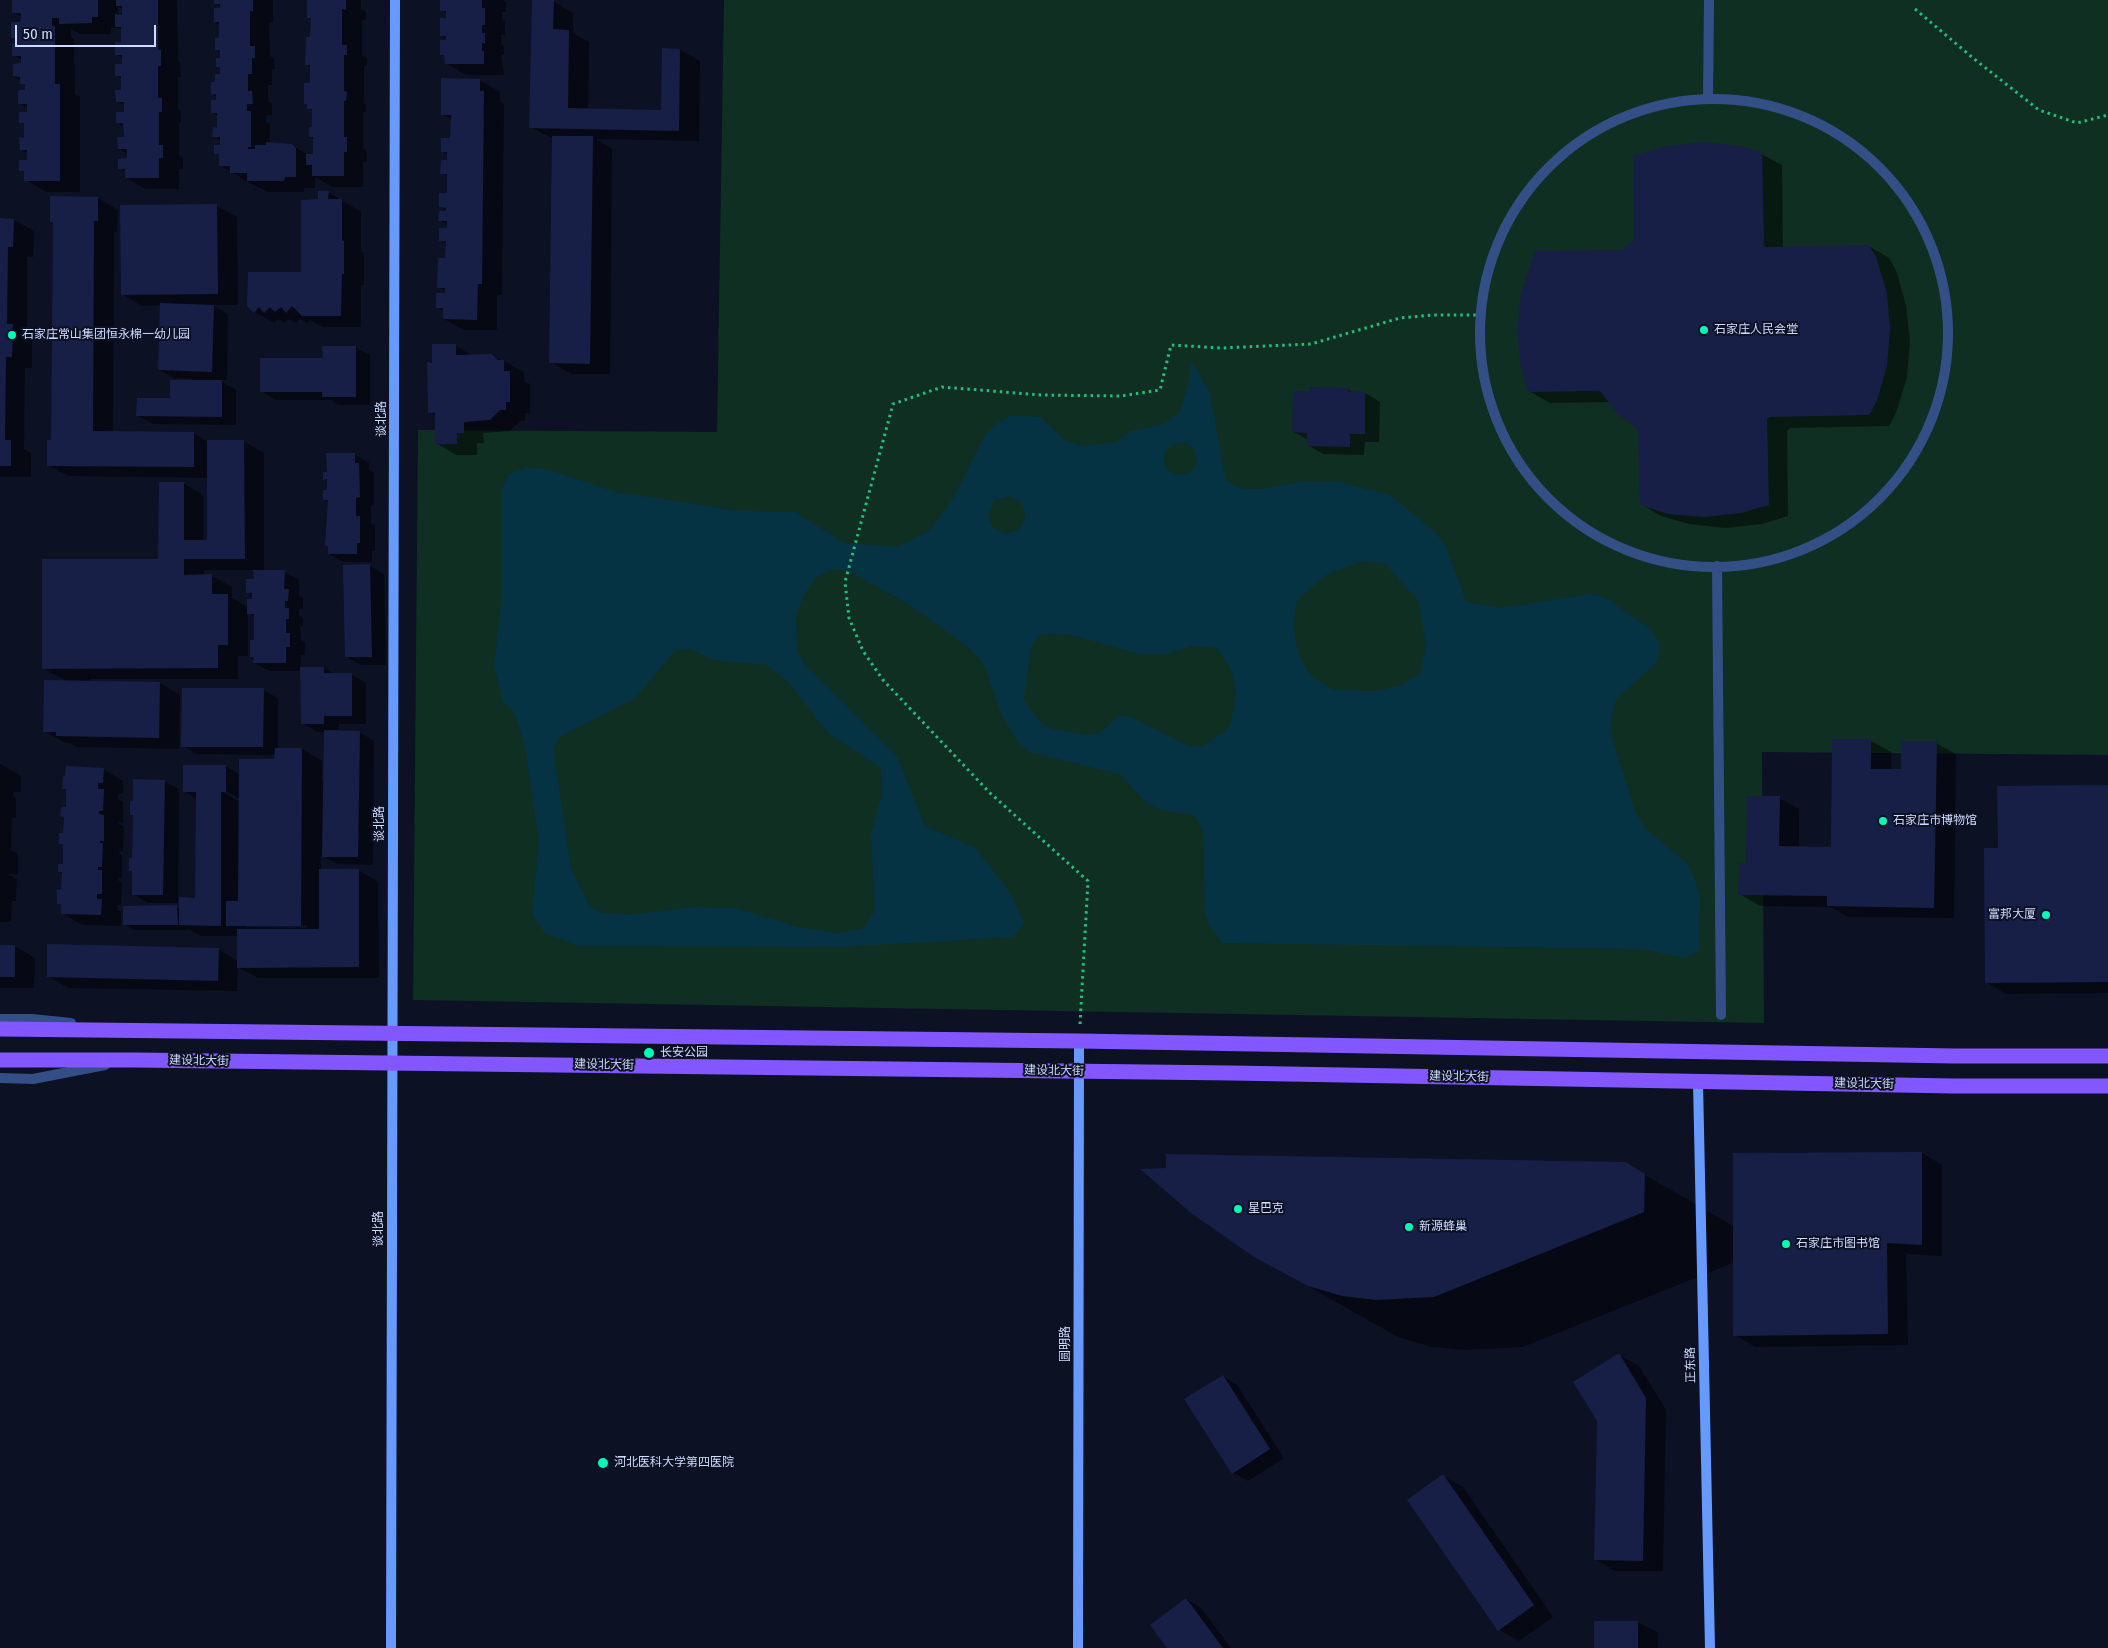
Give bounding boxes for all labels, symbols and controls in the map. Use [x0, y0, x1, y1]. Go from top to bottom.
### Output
scale bar [18, 15, 159, 47]
text: 50 m [23, 25, 53, 43]
place label: 石家庄人民会堂 [1714, 323, 1798, 337]
marker: 石家庄人民会堂 [1698, 324, 1710, 336]
place label: 石家庄常山集团恒永棉一幼儿园 [22, 328, 190, 342]
marker: 石家庄常山集团恒永棉一幼儿园 [6, 329, 18, 341]
street label: 谈北路 [375, 401, 389, 437]
street label: 谈北路 [373, 806, 387, 842]
place label: 石家庄市博物馆 [1893, 814, 1977, 828]
marker: 石家庄市博物馆 [1877, 815, 1889, 827]
place label: 富邦大厦 [1988, 908, 2036, 922]
marker: 富邦大厦 [2040, 909, 2052, 921]
marker: 长安公园 [642, 1046, 656, 1060]
place label: 长安公园 [660, 1046, 708, 1060]
street label: 建设北大街 [169, 1053, 229, 1069]
street label: 建设北大街 [574, 1057, 634, 1073]
street label: 建设北大街 [1024, 1063, 1084, 1079]
street label: 建设北大街 [1429, 1069, 1489, 1085]
street label: 建设北大街 [1834, 1076, 1894, 1092]
place label: 星巴克 [1248, 1202, 1284, 1216]
marker: 星巴克 [1232, 1203, 1244, 1215]
street label: 谈北路 [372, 1211, 386, 1247]
place label: 新源蜂巢 [1419, 1220, 1467, 1234]
marker: 新源蜂巢 [1403, 1221, 1415, 1233]
place label: 石家庄市图书馆 [1796, 1237, 1880, 1251]
marker: 石家庄市图书馆 [1780, 1238, 1792, 1250]
street label: 圆明路 [1059, 1326, 1073, 1362]
street label: 正东路 [1683, 1347, 1699, 1383]
marker: 河北医科大学第四医院 [596, 1456, 610, 1470]
place label: 河北医科大学第四医院 [614, 1456, 734, 1470]

